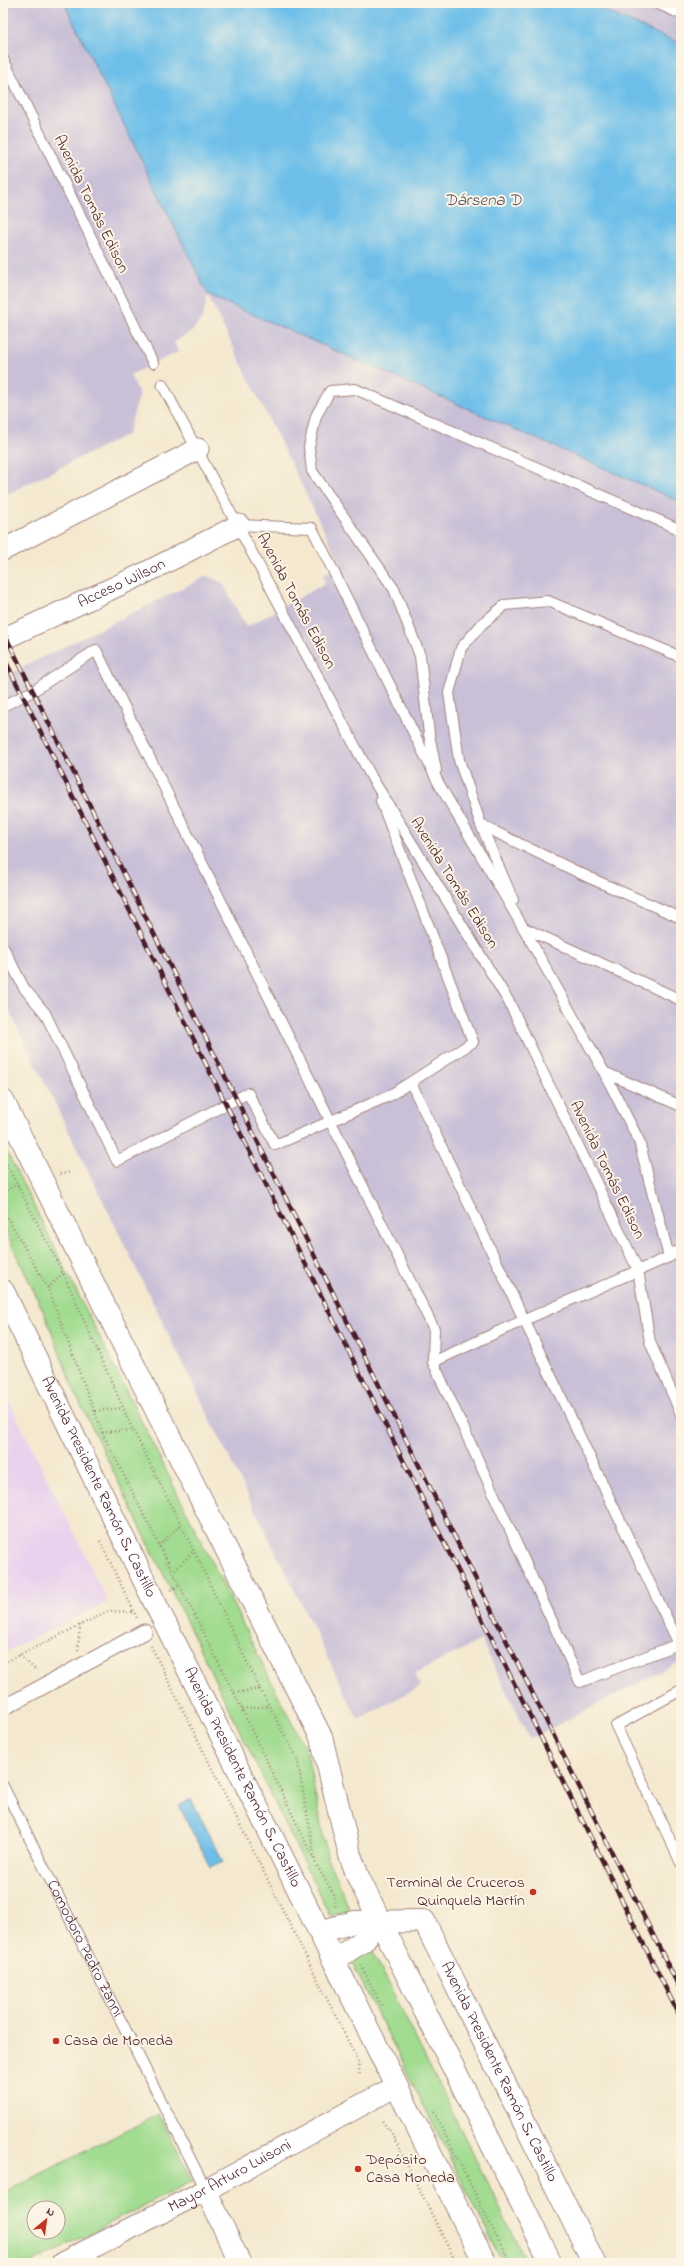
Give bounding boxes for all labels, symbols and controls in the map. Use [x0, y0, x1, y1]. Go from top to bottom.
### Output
street label: Avenida Tomás Edison [47, 131, 135, 277]
water label: Dársena D [445, 188, 523, 213]
street label: Avenida Tomás Edison [250, 528, 342, 674]
street label: Acceso Wilson [74, 552, 170, 615]
street label: Avenida Tomás Edison [404, 812, 504, 954]
street label: Avenida Tomás Edison [563, 1097, 651, 1243]
street label: Avenida Presidente Ramón S. Castillo [34, 1372, 163, 1602]
street label: Avenida Presidente Ramón S. Castillo [177, 1663, 307, 1892]
place label: Terminal de Cruceros Quinquela Martín [386, 1871, 525, 1913]
street label: Comodoro Pedro Zanni [40, 1876, 129, 2021]
marker: Terminal de Cruceros Quinquela Martín [528, 1887, 538, 1897]
street label: Avenida Presidente Ramón S. Castillo [434, 1958, 564, 2186]
place label: Casa de Moneda [64, 2029, 173, 2053]
marker: Casa de Moneda [51, 2036, 61, 2046]
street label: Mayor Arturo Luisoni [164, 2133, 296, 2219]
place label: Depósito Casa Moneda [365, 2148, 455, 2190]
marker: Depósito Casa Moneda [353, 2164, 363, 2174]
north arrow [26, 2200, 66, 2240]
text: N [43, 2203, 57, 2221]

